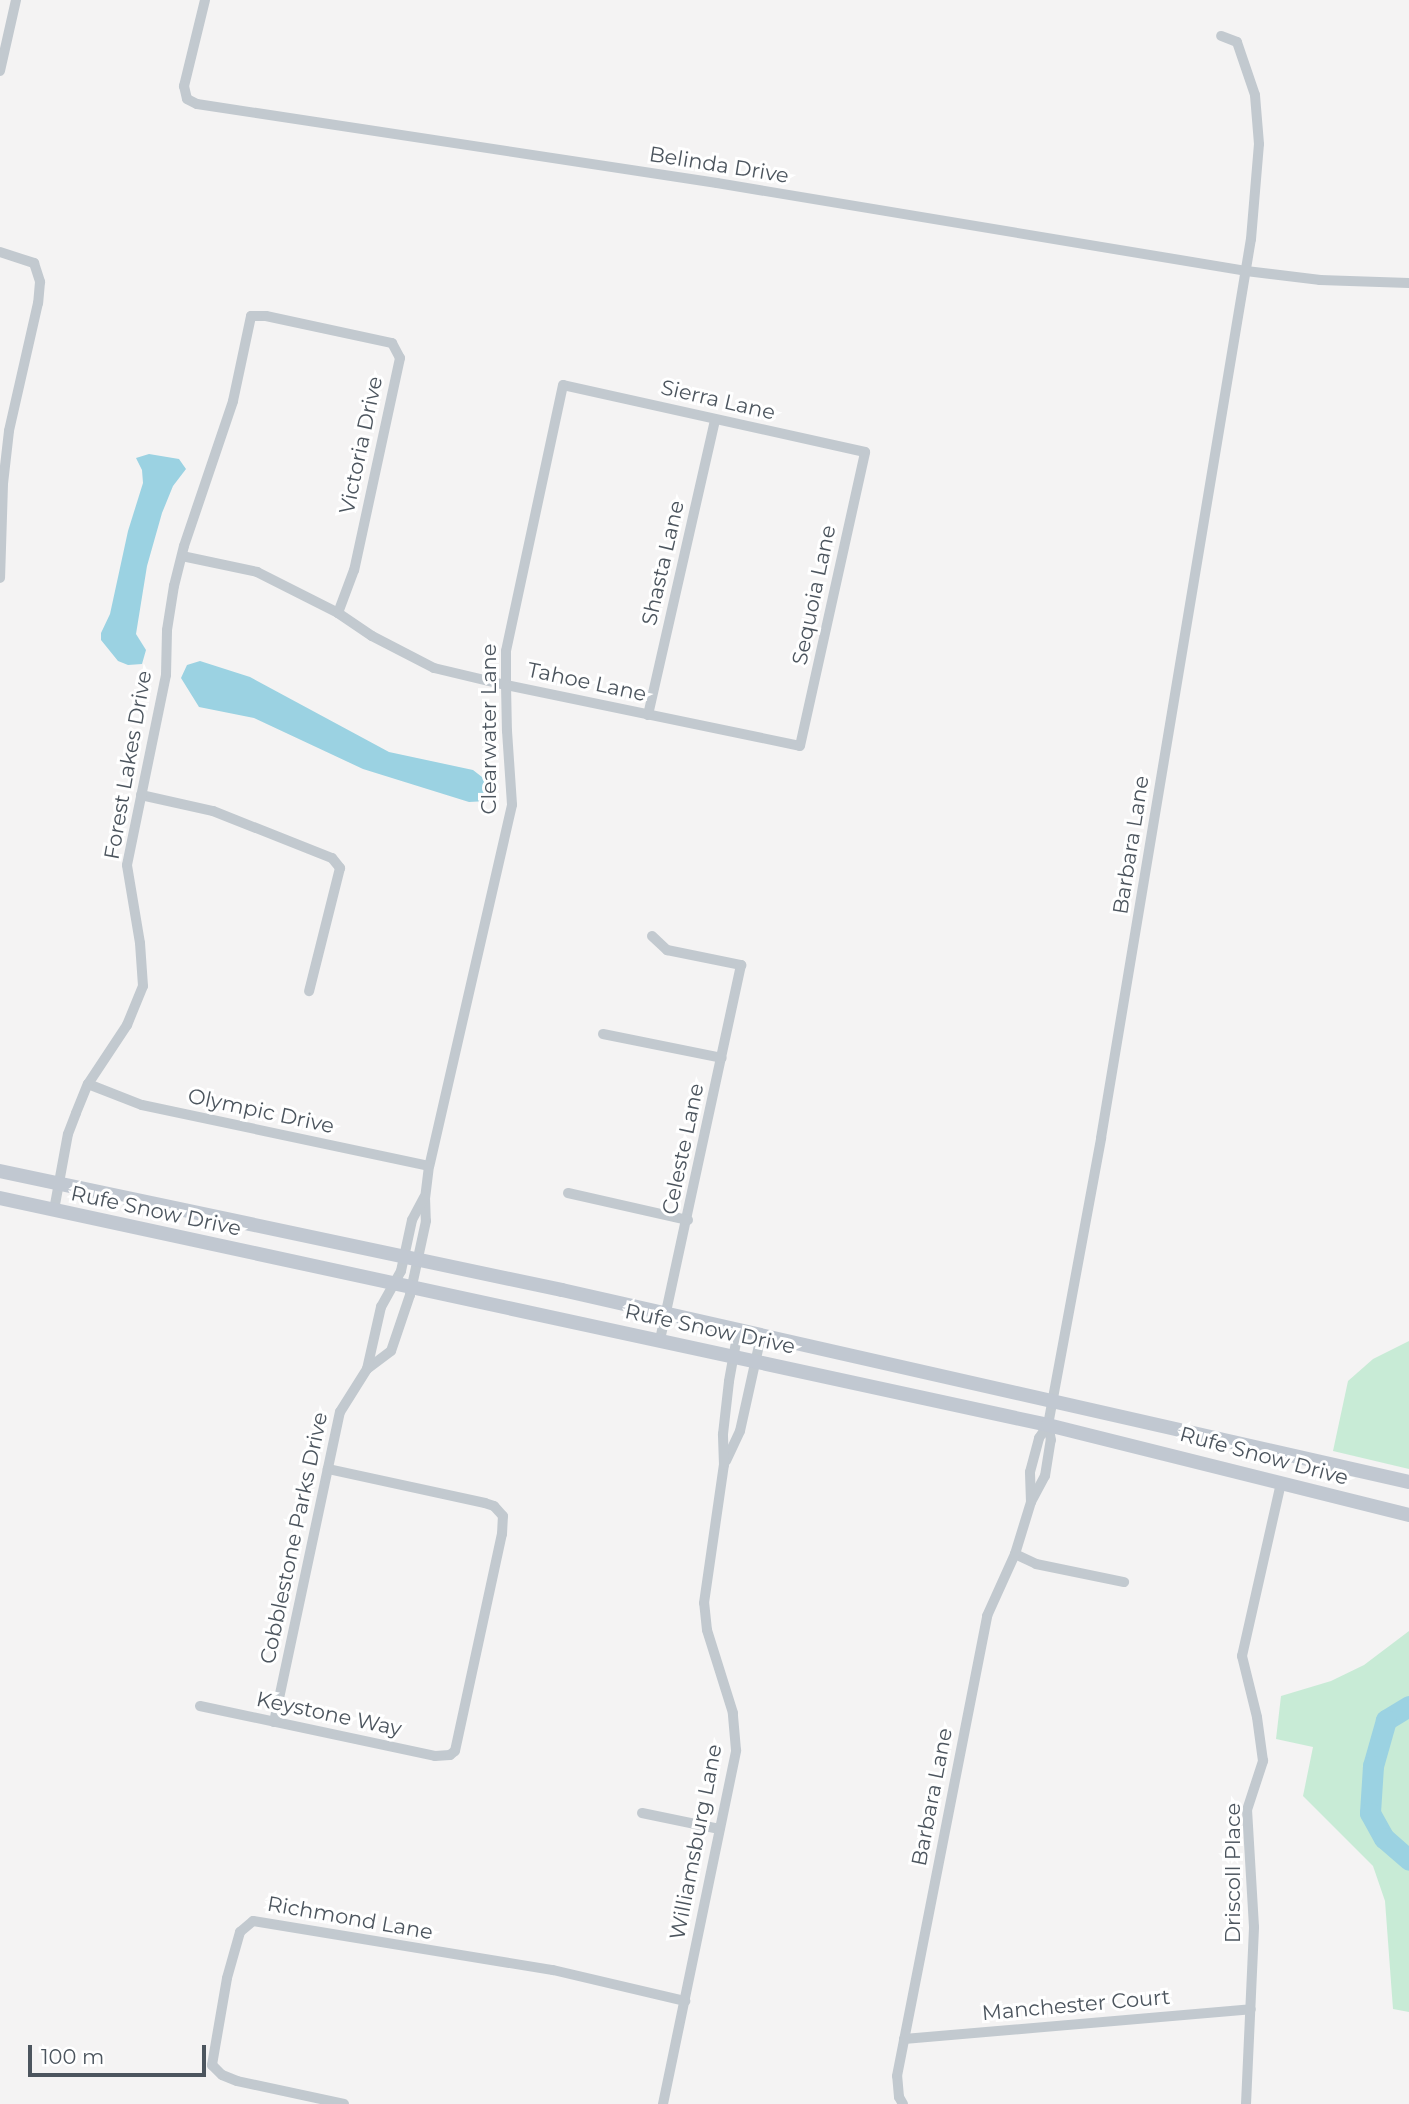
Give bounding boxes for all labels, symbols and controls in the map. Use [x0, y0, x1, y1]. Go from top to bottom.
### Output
street label: Belinda Drive [647, 142, 791, 188]
street label: Victoria Drive [334, 374, 388, 516]
street label: Sierra Lane [658, 375, 778, 425]
street label: Shasta Lane [636, 498, 690, 628]
street label: Sequoia Lane [787, 523, 841, 667]
street label: Clearwater Lane [476, 644, 502, 814]
street label: Tahoe Lane [525, 657, 649, 707]
street label: Forest Lakes Drive [99, 669, 157, 861]
street label: Barbara Lane [1108, 774, 1154, 916]
street label: Celeste Lane [657, 1081, 709, 1217]
street label: Olympic Drive [185, 1083, 337, 1139]
street label: Rufe Snow Drive [69, 1181, 243, 1241]
street label: Rufe Snow Drive [623, 1299, 797, 1359]
street label: Cobblestone Parks Drive [255, 1410, 333, 1666]
street label: Rufe Snow Drive [1177, 1421, 1351, 1491]
street label: Keystone Way [254, 1686, 404, 1742]
street label: Barbara Lane [906, 1726, 958, 1868]
street label: Williamsburg Lane [665, 1742, 727, 1942]
street label: Driscoll Place [1220, 1803, 1246, 1943]
street label: Richmond Lane [265, 1891, 435, 1945]
street label: Manchester Court [981, 1984, 1171, 2026]
scale bar [32, 2030, 210, 2074]
text: 100 m [41, 2044, 104, 2069]

